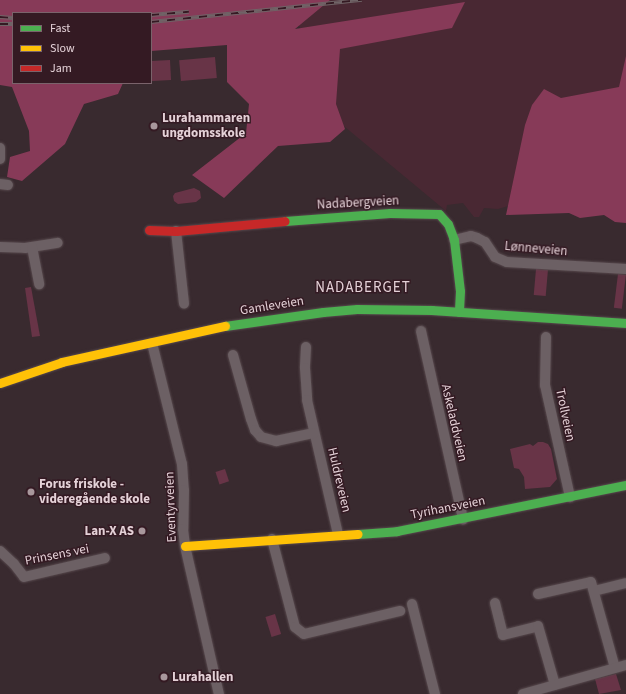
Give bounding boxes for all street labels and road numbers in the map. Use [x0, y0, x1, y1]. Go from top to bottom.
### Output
street label: Nadabergveien [316, 193, 400, 213]
street label: Lønneveien [504, 238, 568, 260]
street label: Gamleveien [239, 293, 305, 319]
street label: Askeladdveien [438, 383, 470, 463]
street label: Trollveien [552, 387, 578, 443]
street label: Huldreveien [324, 446, 354, 514]
street label: Eventyrveien [162, 471, 180, 543]
street label: Tyrihansveien [409, 493, 487, 523]
street label: Prinsens vei [24, 541, 90, 569]

